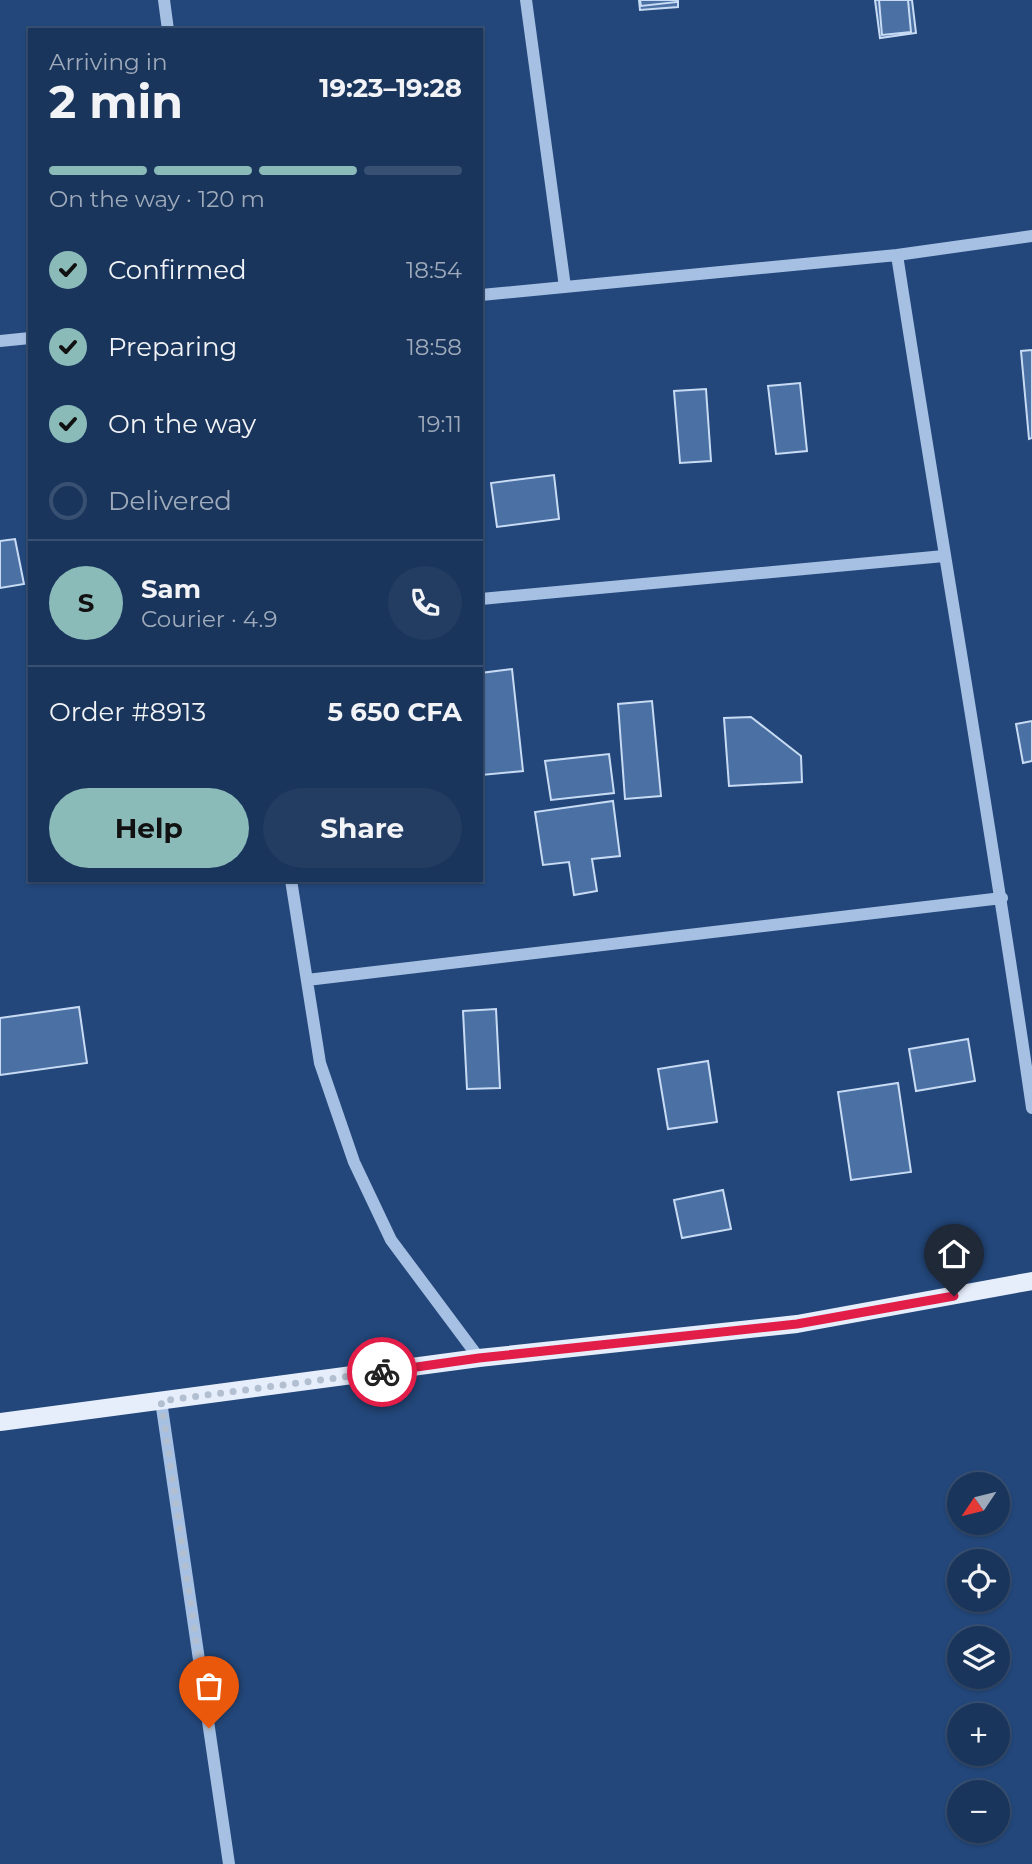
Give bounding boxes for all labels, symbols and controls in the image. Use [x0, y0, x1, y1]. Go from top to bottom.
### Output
text: Arriving in [49, 48, 168, 76]
text: 19:23–19:28 [319, 72, 462, 104]
text: 2 min [49, 73, 183, 130]
text: On the way · 120 m [49, 185, 265, 213]
icon: check [49, 251, 87, 289]
text: Confirmed [108, 254, 247, 286]
text: 18:54 [406, 256, 462, 284]
icon: check [49, 328, 87, 366]
text: Preparing [108, 331, 237, 363]
text: 18:58 [406, 333, 462, 361]
icon: check [49, 405, 87, 443]
text: On the way [108, 408, 256, 440]
text: 19:11 [418, 410, 462, 438]
text: Delivered [108, 485, 232, 517]
button: phone [388, 566, 462, 640]
text: Sam [141, 573, 201, 605]
text: S [78, 587, 94, 619]
text: Courier · 4.9 [141, 605, 277, 633]
text: Order #8913 [49, 696, 206, 728]
text: 5 650 CFA [328, 696, 462, 728]
button: Help [49, 788, 249, 868]
button: Share [263, 788, 462, 868]
pin [924, 1224, 984, 1296]
icon: home [935, 1235, 973, 1273]
courier [347, 1337, 417, 1407]
icon: bike [363, 1353, 401, 1391]
north arrow [947, 1472, 1010, 1535]
map controls [947, 1472, 1010, 1843]
button: locate [947, 1549, 1010, 1612]
button: layers [947, 1626, 1010, 1689]
pin [179, 1656, 239, 1728]
icon: bag [190, 1667, 228, 1705]
button: + [947, 1703, 1010, 1766]
button: − [947, 1780, 1010, 1843]

